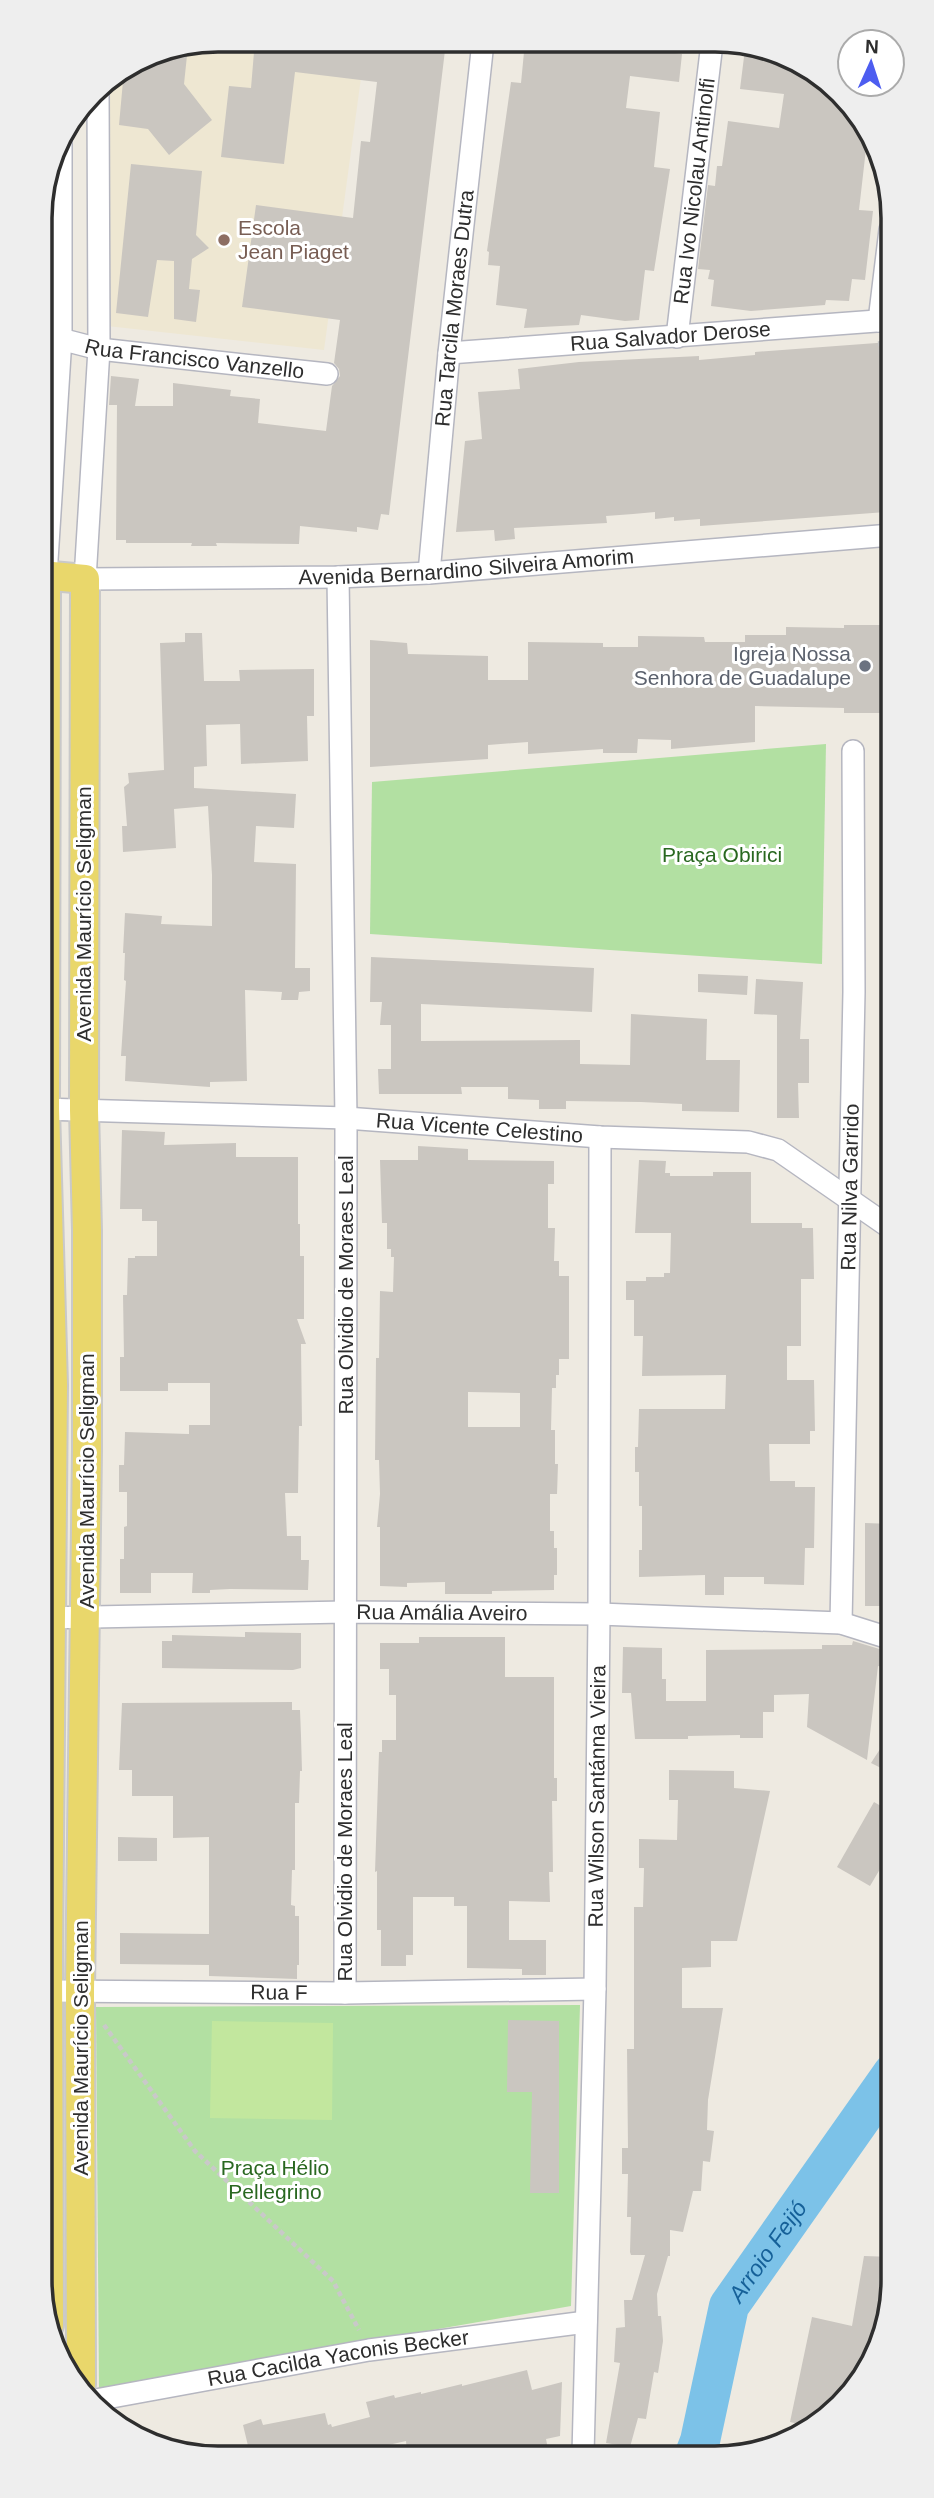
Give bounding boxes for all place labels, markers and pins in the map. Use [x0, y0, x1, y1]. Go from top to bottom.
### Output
place label: Escola Jean Piaget [238, 216, 349, 263]
marker: Escola Jean Piaget [216, 232, 232, 248]
place label: Igreja Nossa Senhora de Guadalupe [634, 642, 851, 689]
marker: Igreja Nossa Senhora de Guadalupe [857, 658, 873, 674]

